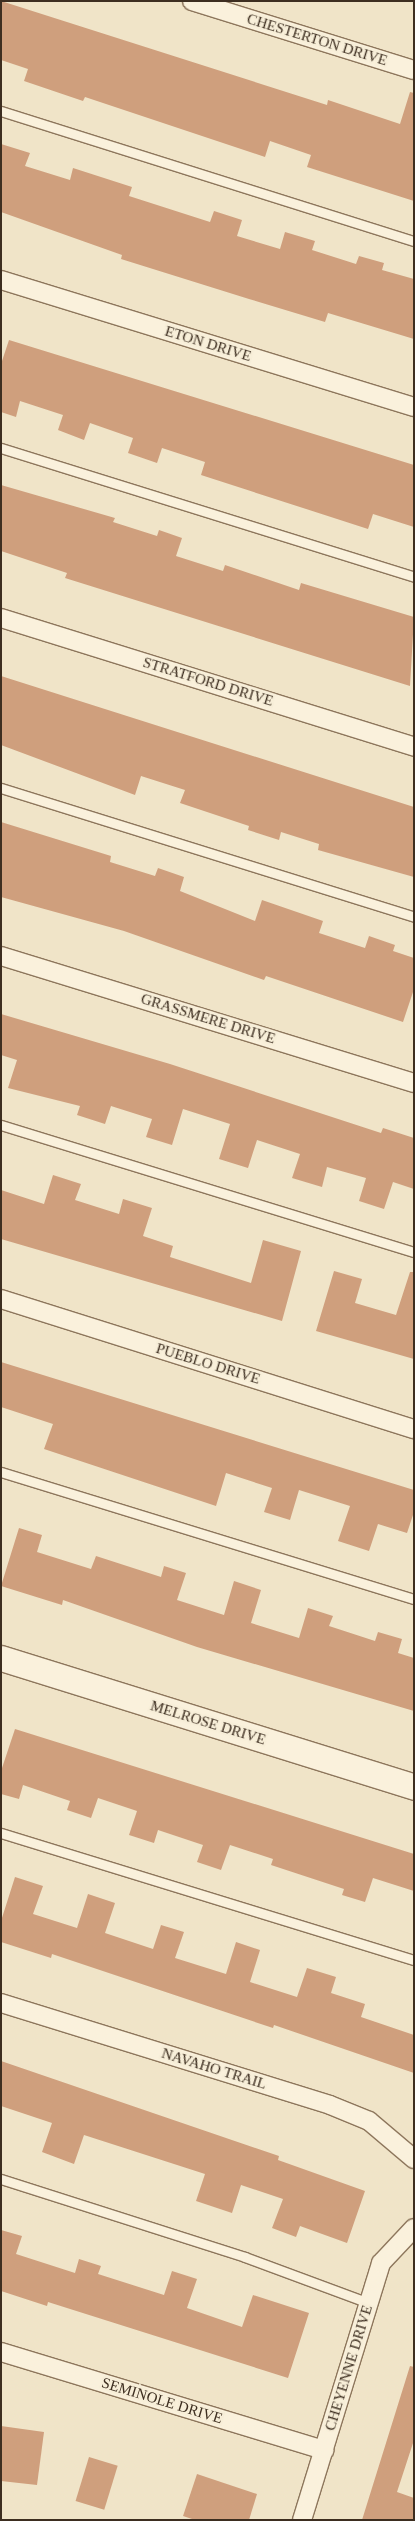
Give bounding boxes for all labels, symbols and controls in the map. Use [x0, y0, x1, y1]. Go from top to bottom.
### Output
street label: CHESTERTON DRIVE [245, 10, 389, 70]
street label: ETON DRIVE [163, 322, 253, 366]
street label: STRATFORD DRIVE [141, 654, 275, 710]
street label: GRASSMERE DRIVE [139, 990, 277, 1048]
street label: PUEBLO DRIVE [154, 1340, 262, 1388]
street label: MELROSE DRIVE [148, 1697, 268, 1749]
street label: NAVAHO TRAIL [159, 2044, 269, 2094]
street label: CHEYENNE DRIVE [321, 2303, 377, 2433]
street label: SEMINOLE DRIVE [99, 2374, 225, 2428]

